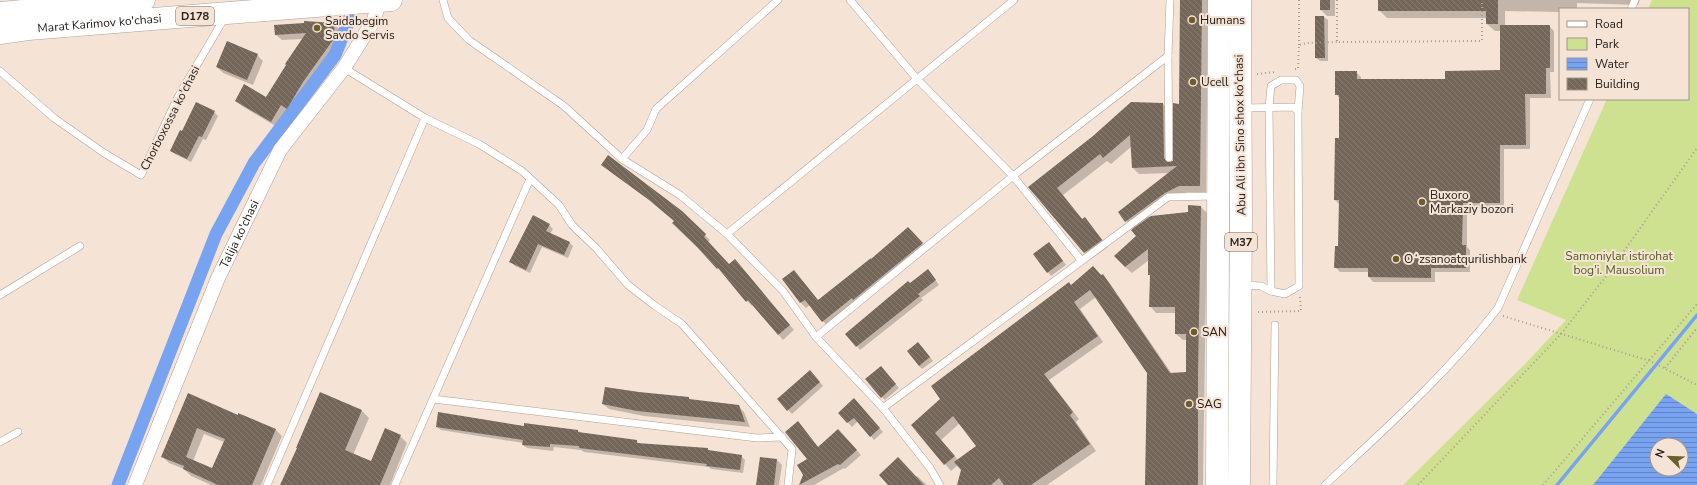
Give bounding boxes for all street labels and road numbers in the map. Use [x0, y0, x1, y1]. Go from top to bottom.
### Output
road number: D178 [176, 7, 214, 25]
street label: Marat Karimov ko'chasi [37, 10, 162, 36]
street label: Abu Ali ibn Sino shox ko'chasi [1231, 54, 1249, 216]
street label: Chorboxossa ko'chasi [137, 63, 203, 173]
street label: Talija ko'chasi [216, 197, 263, 271]
road number: M37 [1225, 233, 1257, 251]

